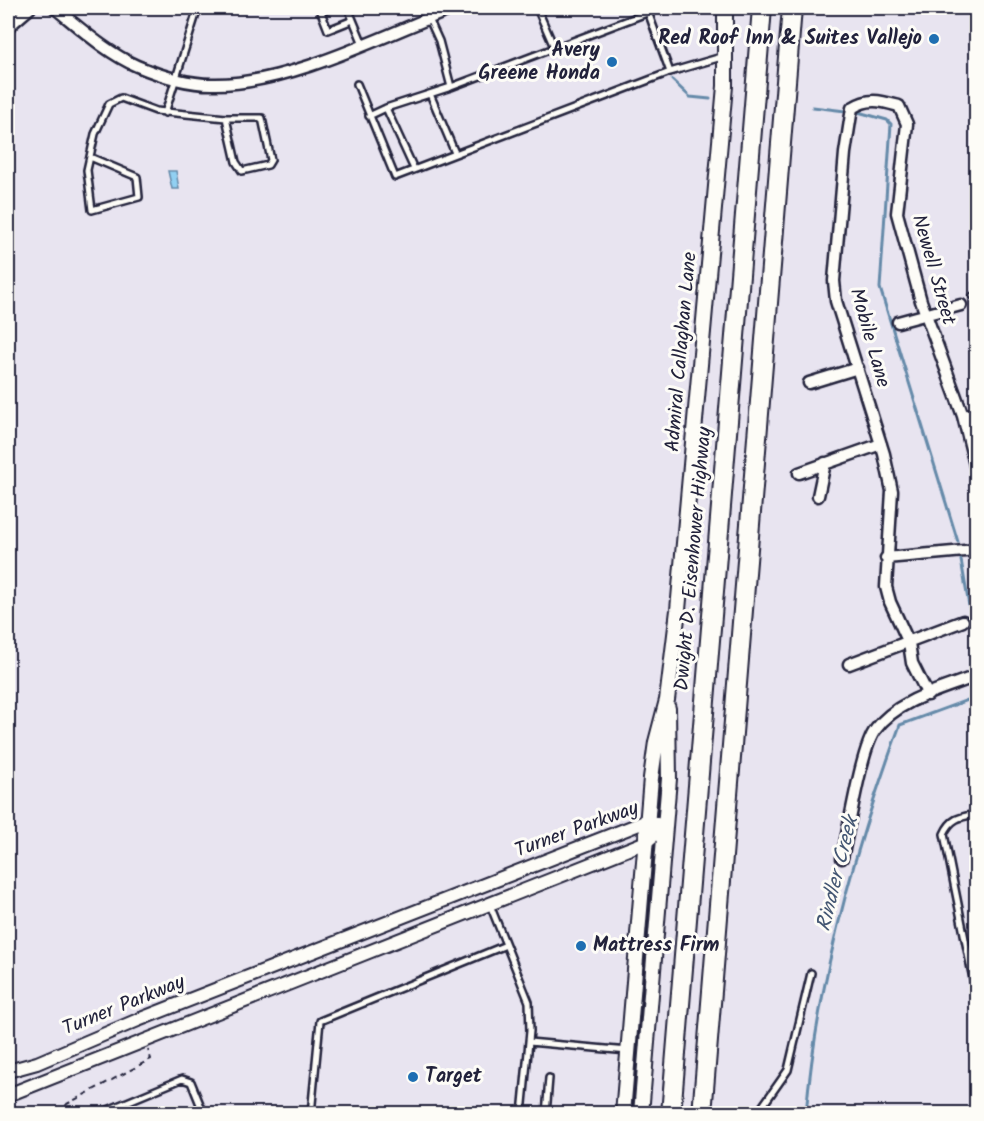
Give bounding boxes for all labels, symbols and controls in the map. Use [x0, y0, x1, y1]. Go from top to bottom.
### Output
place label: Red Roof Inn & Suites Vallejo [658, 23, 922, 55]
marker: Red Roof Inn & Suites Vallejo [927, 32, 941, 46]
place label: Avery Greene Honda [479, 35, 601, 90]
marker: Avery Greene Honda [605, 55, 619, 69]
street label: Newell Street [902, 211, 964, 329]
street label: Admiral Callaghan Lane [657, 251, 707, 453]
street label: Mobile Lane [840, 285, 898, 391]
street label: Dwight D. Eisenhower Highway [667, 425, 722, 692]
street label: Turner Parkway [511, 793, 644, 867]
water label: Rindler Creek [808, 810, 869, 935]
place label: Mattress Firm [593, 930, 719, 962]
marker: Mattress Firm [574, 939, 588, 953]
street label: Turner Parkway [58, 967, 191, 1045]
place label: Target [425, 1061, 483, 1093]
marker: Target [406, 1070, 420, 1084]

